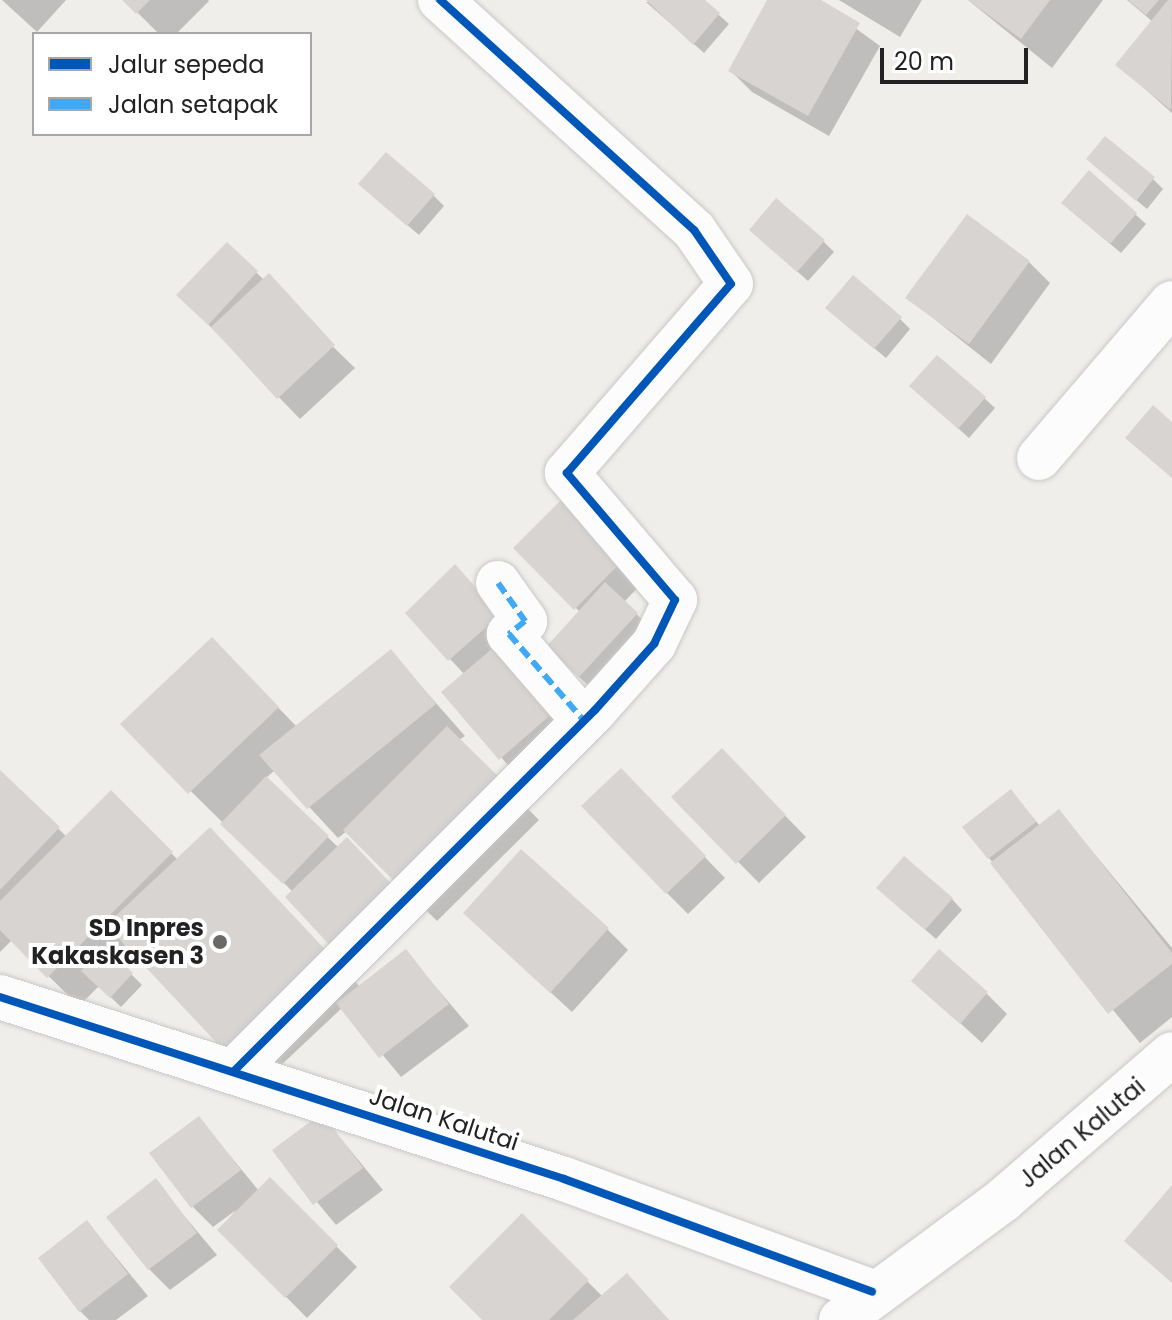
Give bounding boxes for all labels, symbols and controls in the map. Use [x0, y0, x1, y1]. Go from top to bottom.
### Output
legend [32, 32, 312, 136]
scale bar [884, 32, 1032, 82]
text: 20 m [894, 45, 954, 78]
text: Jalur sepeda [108, 48, 265, 81]
text: Jalan setapak [108, 88, 278, 121]
place label: SD Inpres Kakaskasen 3 [31, 914, 204, 970]
marker: SD Inpres Kakaskasen 3 [211, 933, 229, 951]
street label: Jalan Kalutai [1013, 1072, 1151, 1194]
street label: Jalan Kalutai [366, 1081, 522, 1157]

